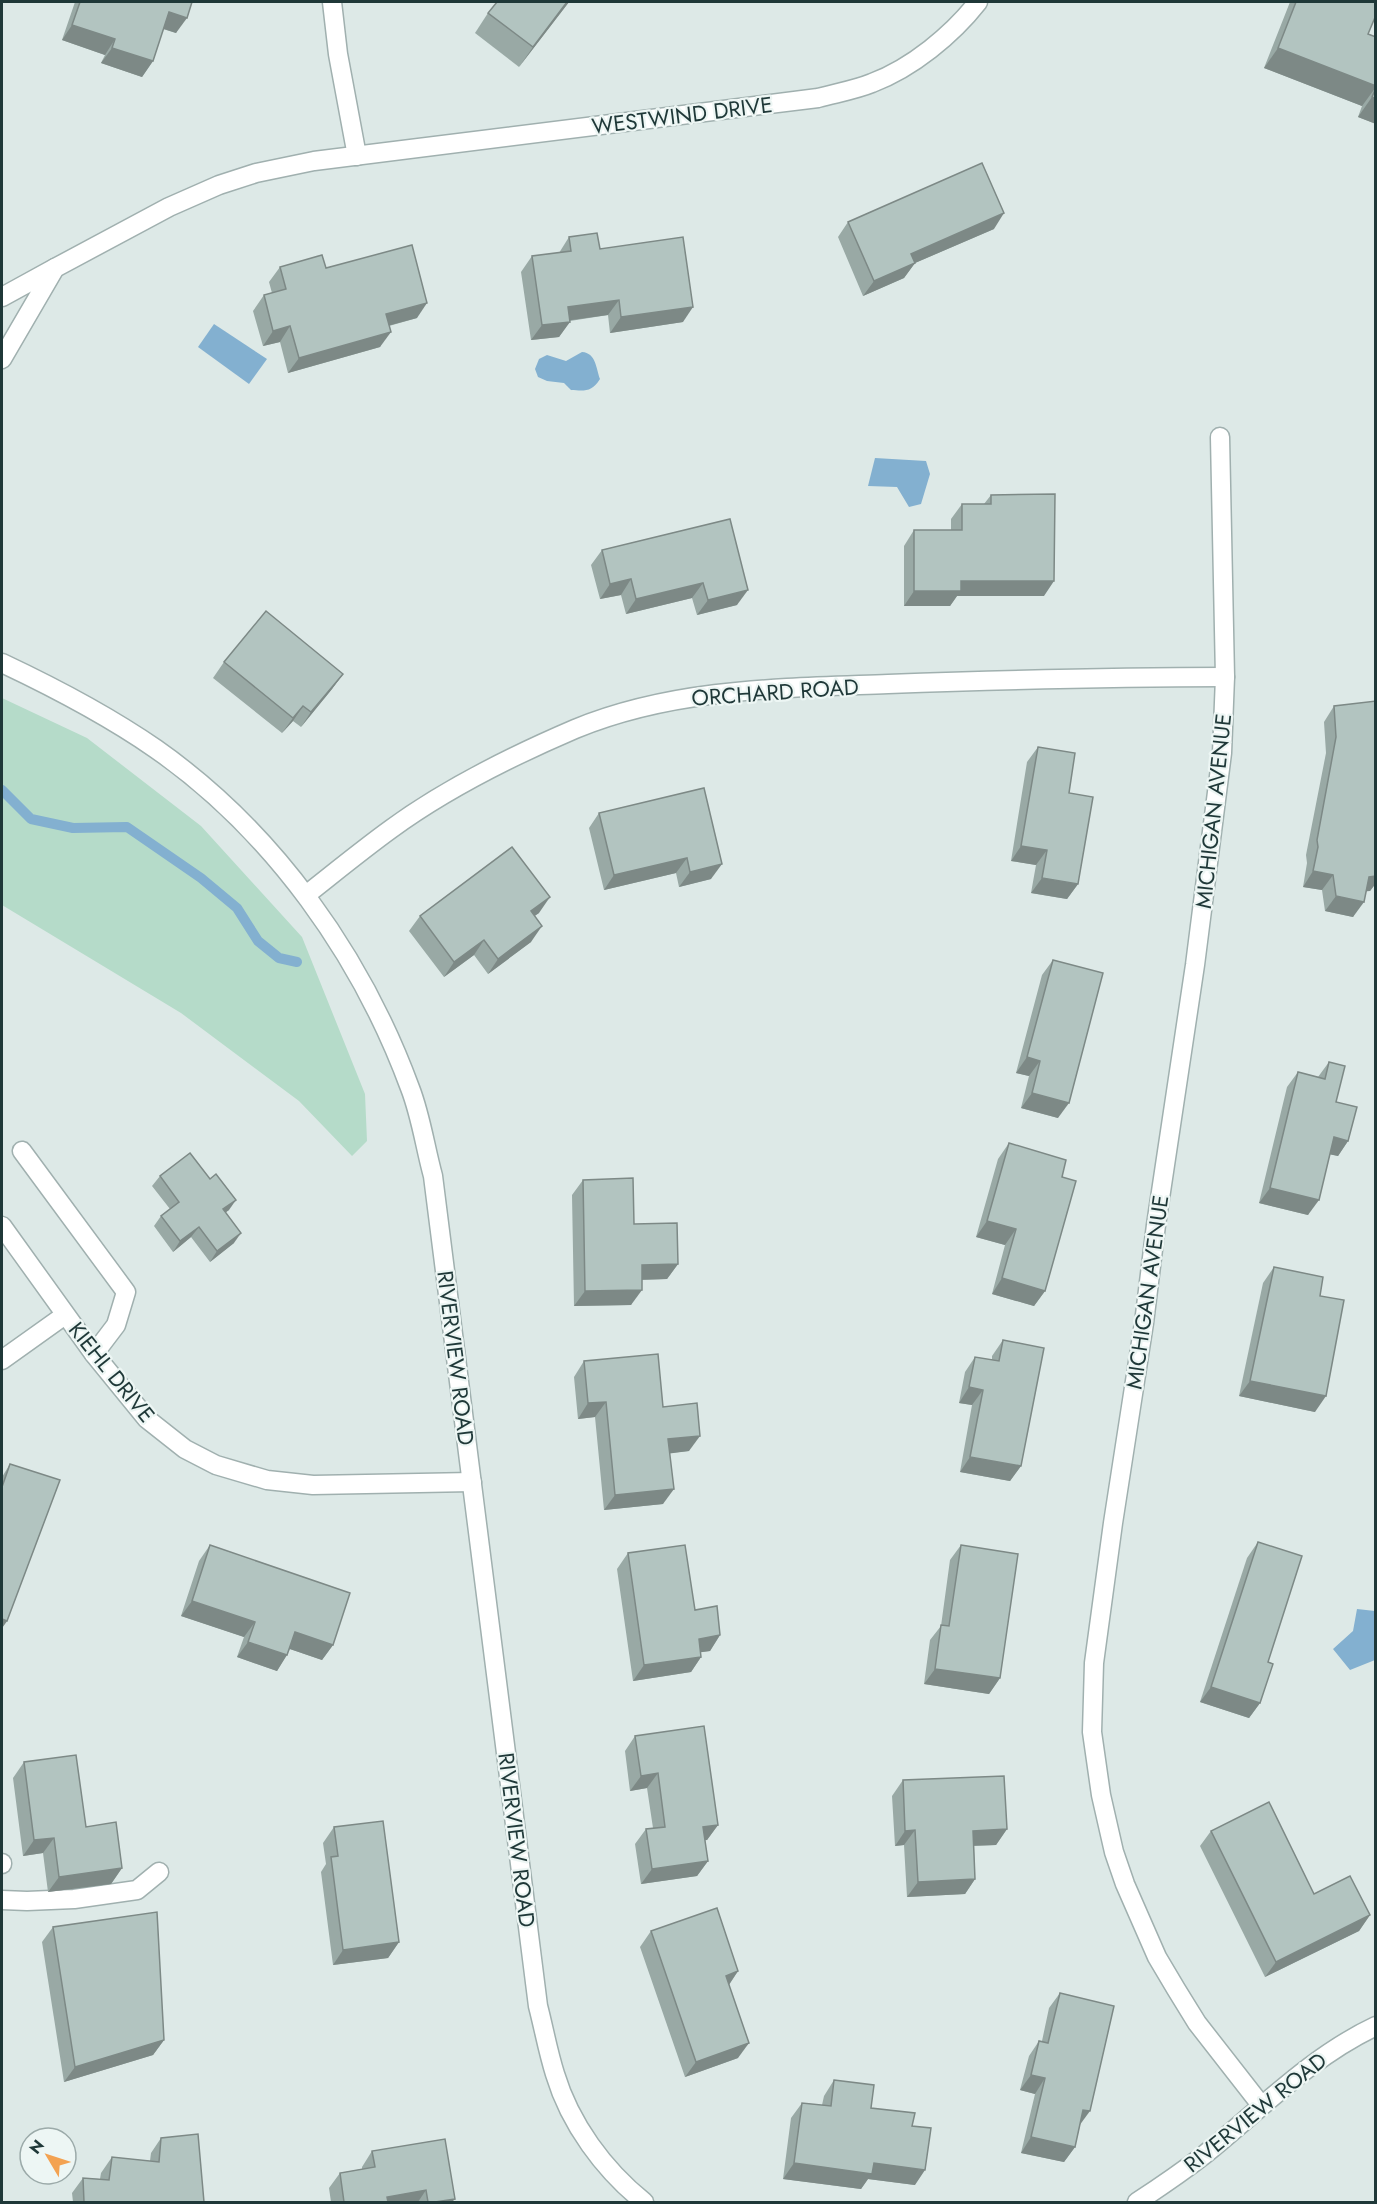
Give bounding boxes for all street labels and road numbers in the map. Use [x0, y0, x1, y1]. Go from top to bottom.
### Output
street label: WESTWIND DRIVE [590, 88, 774, 142]
street label: ORCHARD ROAD [690, 670, 860, 714]
street label: MICHIGAN AVENUE [1187, 712, 1239, 910]
street label: MICHIGAN AVENUE [1118, 1193, 1176, 1391]
street label: RIVERVIEW ROAD [429, 1269, 483, 1447]
street label: KIEHL DRIVE [61, 1315, 163, 1429]
street label: RIVERVIEW ROAD [490, 1751, 544, 1929]
street label: RIVERVIEW ROAD [1177, 2044, 1333, 2180]

